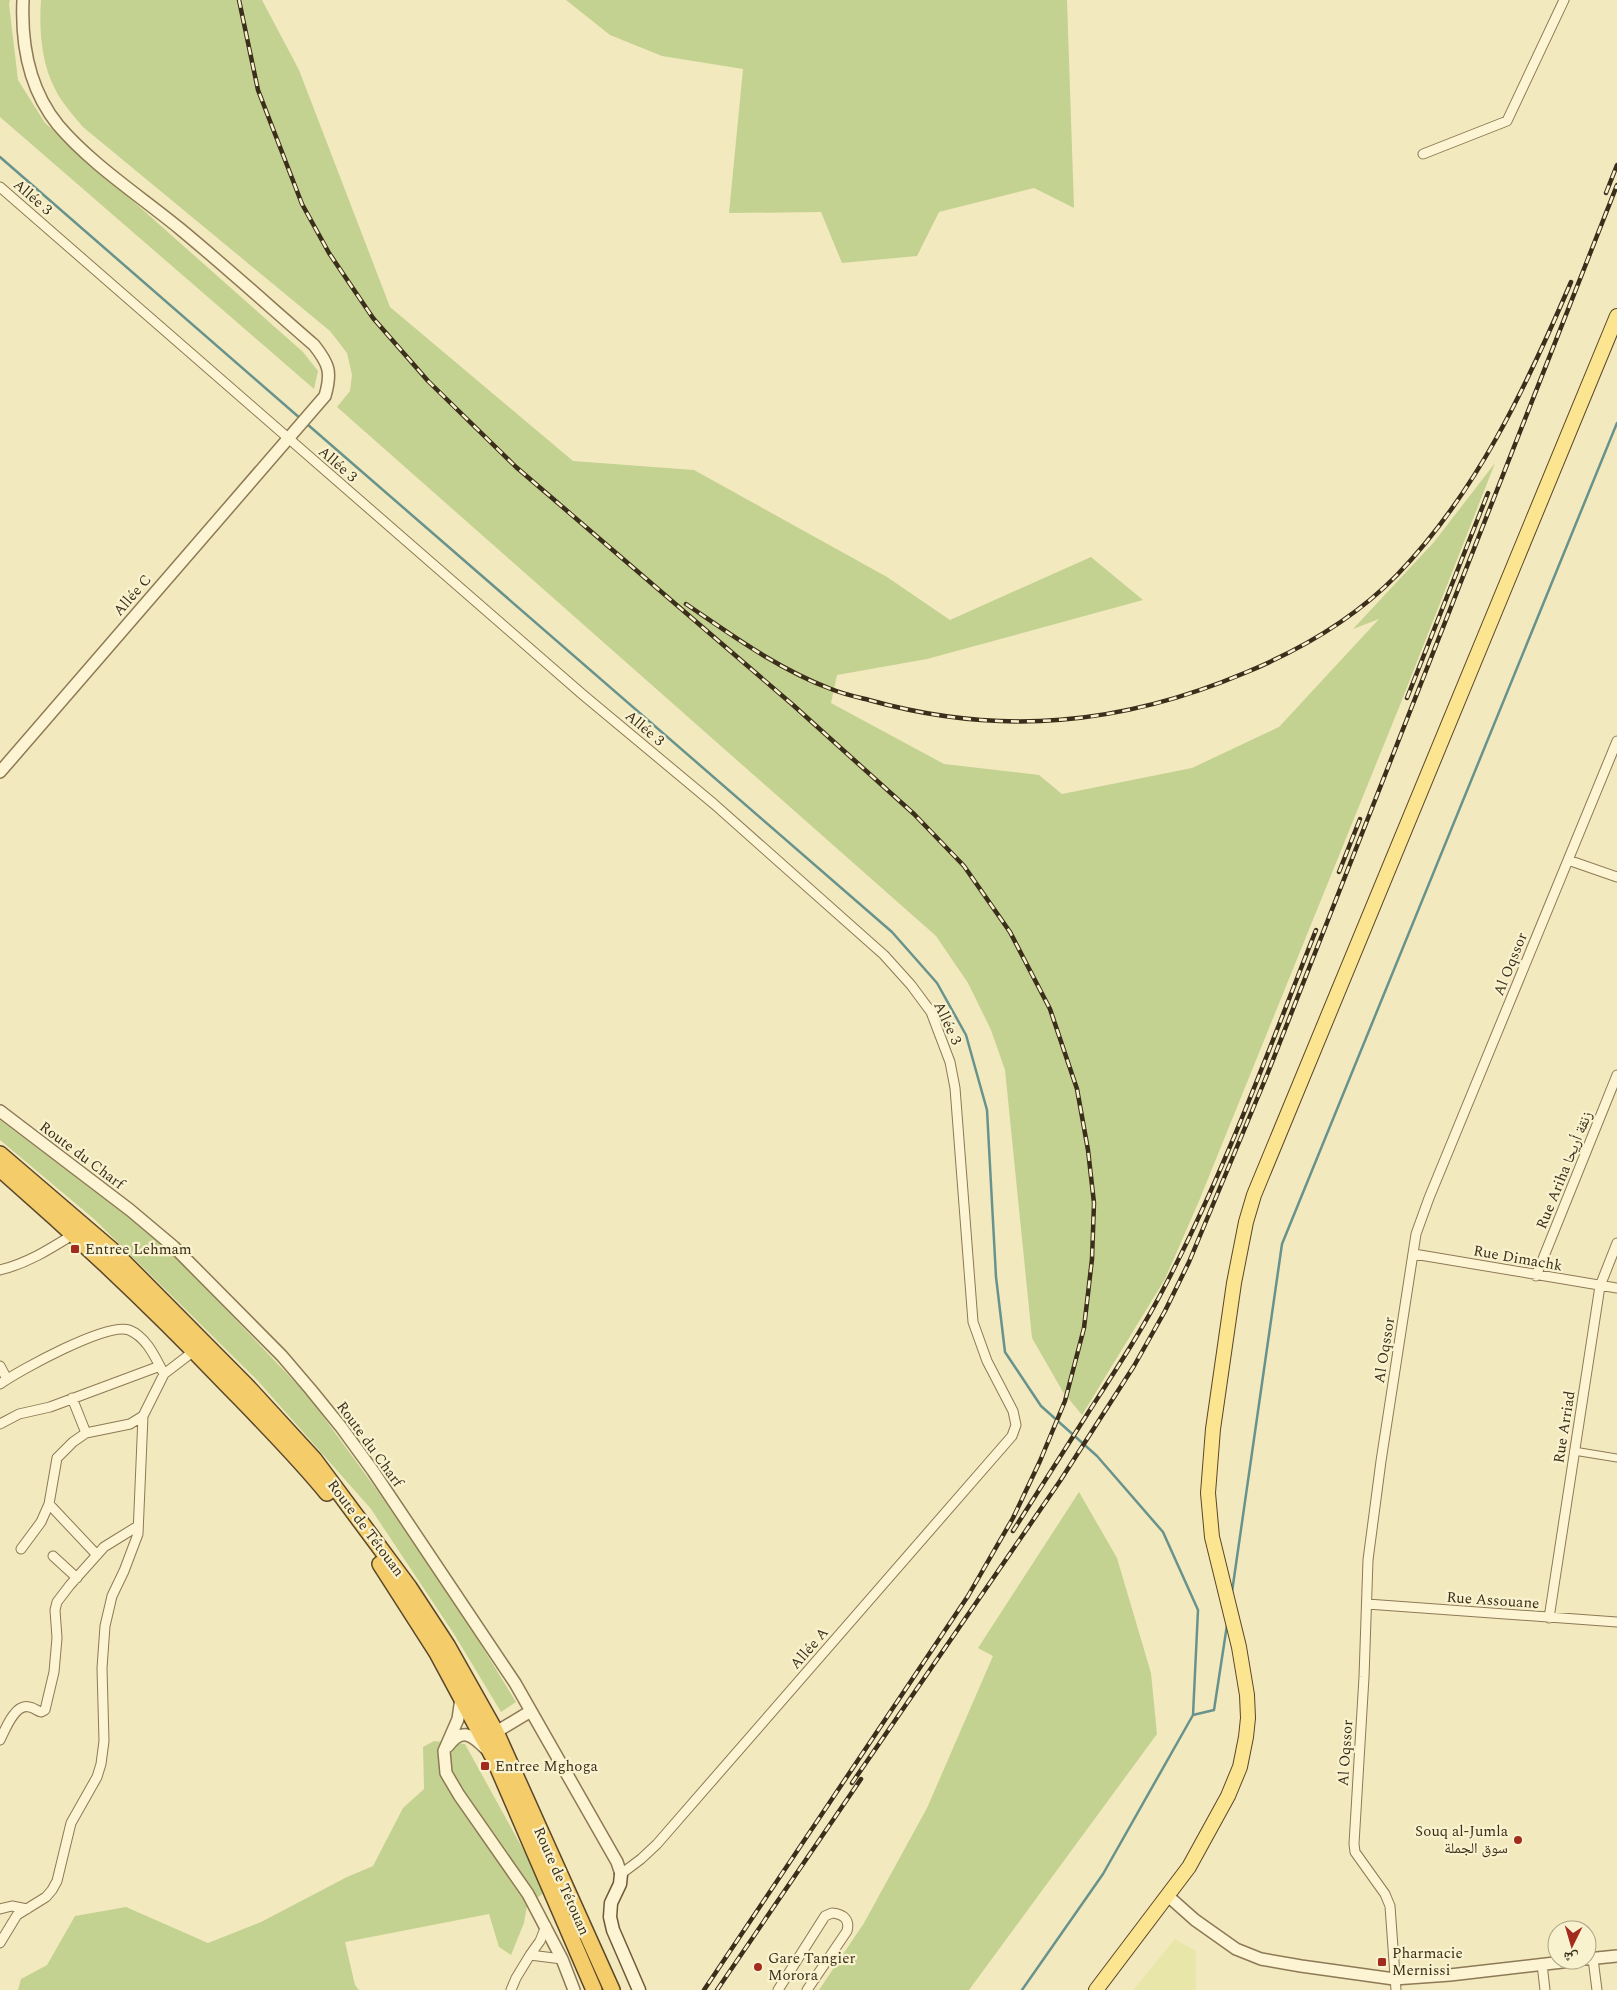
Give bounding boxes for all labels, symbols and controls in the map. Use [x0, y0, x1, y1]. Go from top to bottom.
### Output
street label: Allée 3 [8, 174, 58, 221]
street label: Allée 3 [313, 441, 363, 488]
street label: Allée C [108, 569, 157, 621]
street label: Allée 3 [620, 705, 670, 752]
street label: Al Oqssor [1487, 929, 1534, 999]
street label: Allée 3 [927, 998, 968, 1049]
street label: Rue Ariha زنقة أريحا [1530, 1107, 1599, 1233]
street label: Route du Charf [34, 1116, 131, 1196]
place label: Entree Lehmam [85, 1238, 192, 1261]
street label: Rue Dimachk [1472, 1239, 1564, 1278]
marker: Entree Lehmam [69, 1243, 81, 1255]
street label: Al Oqssor [1368, 1315, 1401, 1385]
street label: Rue Arriad [1547, 1389, 1582, 1465]
street label: Route du Charf [330, 1397, 410, 1494]
street label: Route de Tétouan [321, 1475, 410, 1582]
street label: Rue Assouane [1446, 1586, 1540, 1615]
street label: Allée A [784, 1622, 834, 1675]
street label: Al Oqssor [1332, 1719, 1359, 1787]
place label: Entree Mghoga [495, 1755, 598, 1778]
marker: Entree Mghoga [479, 1760, 491, 1772]
place label: Souq al-Jumla سوق الجملة [1415, 1820, 1509, 1860]
street label: Route de Tétouan [527, 1823, 596, 1939]
marker: Souq al-Jumla سوق الجملة [1512, 1834, 1524, 1846]
north arrow [1547, 1920, 1597, 1970]
place label: Pharmacie Mernissi [1392, 1942, 1463, 1982]
text: ش [1562, 1946, 1579, 1969]
place label: Gare Tangier Morora [768, 1947, 855, 1987]
marker: Pharmacie Mernissi [1376, 1956, 1388, 1968]
marker: Gare Tangier Morora [752, 1961, 764, 1973]

